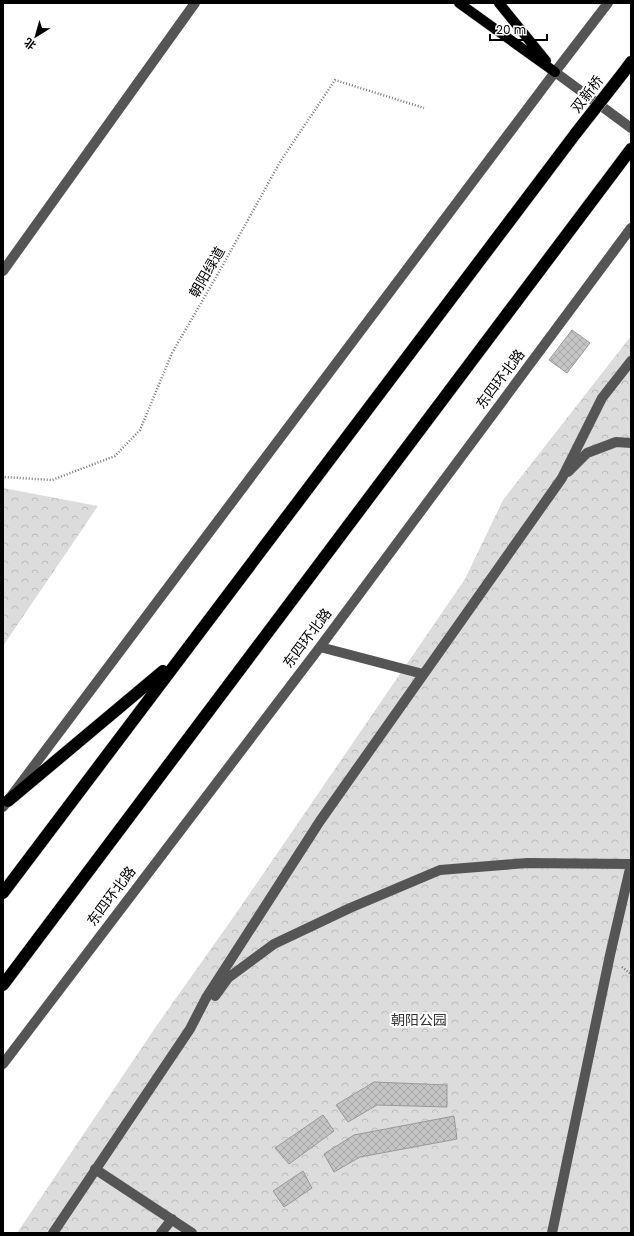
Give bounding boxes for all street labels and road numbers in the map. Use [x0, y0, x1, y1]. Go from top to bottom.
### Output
street label: 双新桥 [566, 71, 608, 117]
street label: 朝阳绿道 [184, 243, 230, 301]
street label: 东四环北路 [471, 345, 529, 413]
street label: 东四环北路 [278, 604, 336, 672]
street label: 东四环北路 [82, 862, 140, 930]

